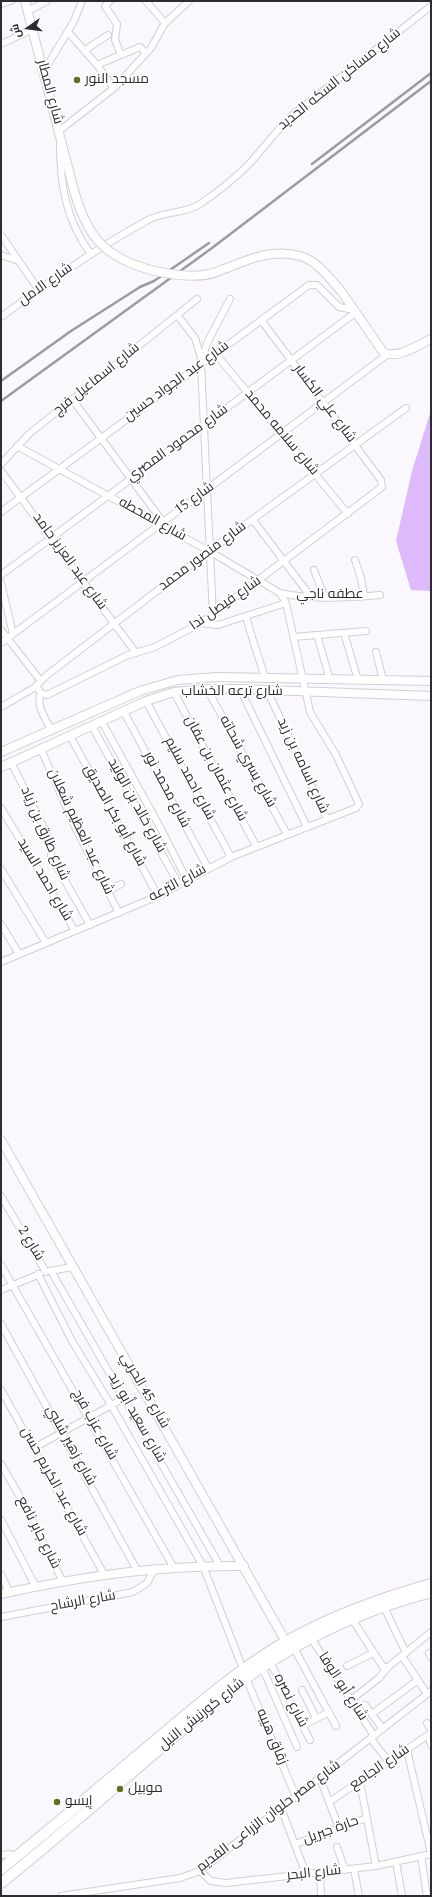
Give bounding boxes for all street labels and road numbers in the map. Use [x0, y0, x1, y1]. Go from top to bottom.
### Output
street label: شارع مساكن السكه الحديد [275, 25, 405, 135]
street label: شارع المطار [32, 58, 66, 126]
street label: شارع الامل [16, 260, 76, 310]
street label: شارع عبد الجواد حسين [121, 338, 233, 426]
street label: شارع اسماعيل فرج [51, 340, 143, 420]
street label: شارع علي الكسار [289, 361, 359, 447]
street label: شارع سلامه محمد [240, 387, 322, 479]
street label: شارع محمود المصري [124, 402, 232, 486]
street label: شارع 15 [172, 479, 218, 519]
street label: شارع المحطه [115, 495, 189, 545]
street label: شارع عبد العزيز حامد [28, 510, 110, 614]
street label: شارع منصور محمد [156, 519, 250, 595]
street label: شارع فيصل ندا [187, 573, 265, 635]
street label: عطفه ناجي [296, 587, 364, 603]
street label: شارع ترعه الخشاب [181, 684, 283, 700]
street label: شارع عثمان بن عفان [180, 713, 250, 825]
street label: شارع يسري شحاته [215, 713, 279, 811]
street label: شارع اسامه بن زيد [272, 715, 332, 817]
street label: شارع احمد سليم [160, 735, 218, 823]
street label: شارع محمد نور [139, 749, 193, 831]
street label: شارع خالد بن الوليد [103, 756, 169, 856]
street label: شارع أبو بكر الصديق [79, 762, 149, 870]
street label: شارع عبد العظيم شعلان [43, 766, 117, 898]
street label: شارع طارق بن زياد [16, 785, 72, 883]
street label: شارع احمد السيد [13, 835, 75, 925]
street label: شارع الترعه [146, 862, 210, 906]
street label: شارع 2 [13, 1224, 47, 1264]
street label: شارع 45 الحربي [116, 1350, 172, 1432]
street label: شارع سعيد أبو زيد [103, 1370, 169, 1466]
street label: شارع عزب فرج [68, 1387, 120, 1463]
street label: شارع زهير شلبي [41, 1403, 99, 1489]
street label: شارع عبد الكريم حسن [16, 1425, 90, 1539]
street label: شارع جابر نافع [13, 1494, 63, 1572]
street label: شارع الرشاح [49, 1588, 117, 1616]
street label: شارع أبو الوفا [314, 1650, 370, 1724]
street label: شارع نصره [269, 1671, 311, 1731]
street label: شارع كورنيش النيل [156, 1675, 248, 1755]
street label: زقاق هيبه [252, 1706, 290, 1768]
street label: شارع الجامع [347, 1742, 413, 1794]
street label: شارع مصر حلوان الزراعى القديم [194, 1757, 344, 1877]
street label: حارة جبريل [301, 1813, 361, 1849]
street label: شارع البحر [286, 1863, 342, 1885]

